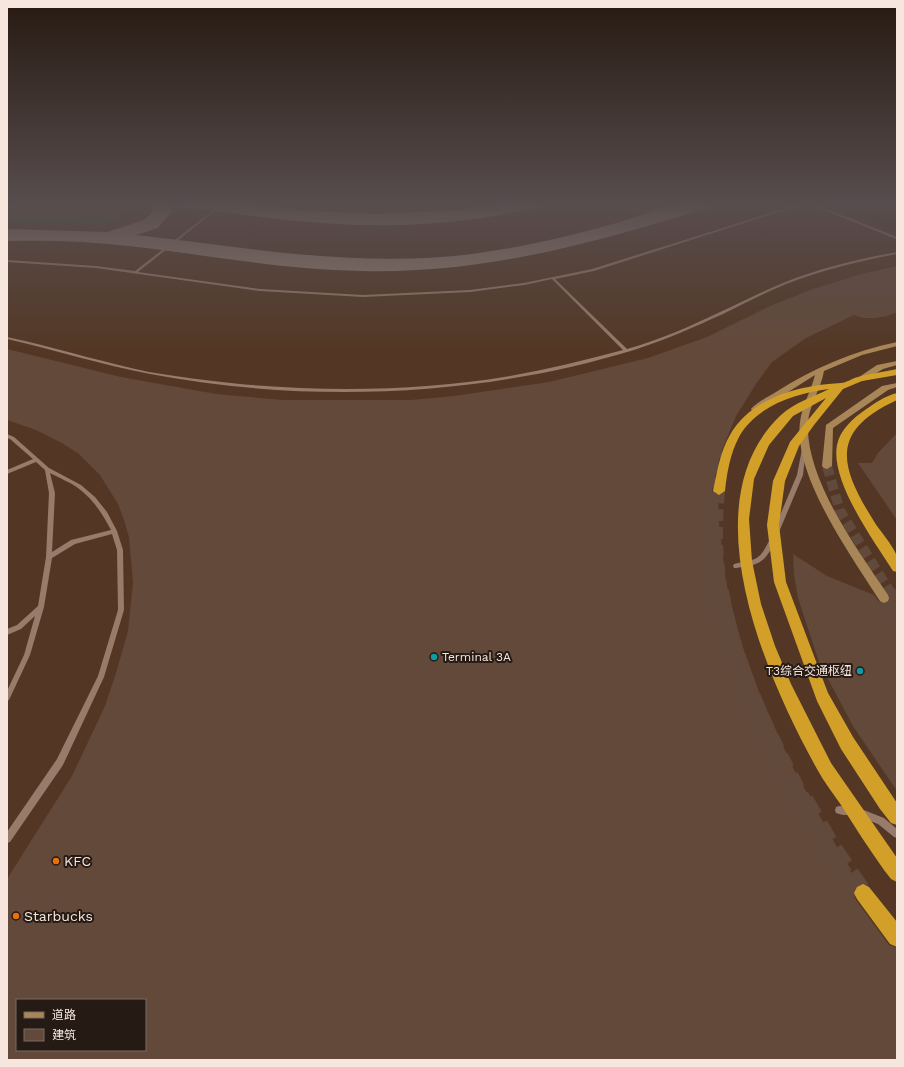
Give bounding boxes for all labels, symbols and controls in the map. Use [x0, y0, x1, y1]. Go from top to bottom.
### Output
place label: Terminal 3A [442, 650, 511, 664]
marker: Terminal 3A [429, 652, 439, 662]
place label: T3综合交通枢纽 [766, 664, 852, 678]
marker: T3综合交通枢纽 [855, 666, 865, 676]
place label: KFC [64, 853, 91, 869]
marker: KFC [51, 856, 61, 866]
place label: Starbucks [24, 908, 93, 924]
marker: Starbucks [11, 911, 21, 921]
legend [16, 999, 146, 1051]
text: 道路 [52, 1008, 76, 1022]
text: 建筑 [52, 1028, 76, 1042]

